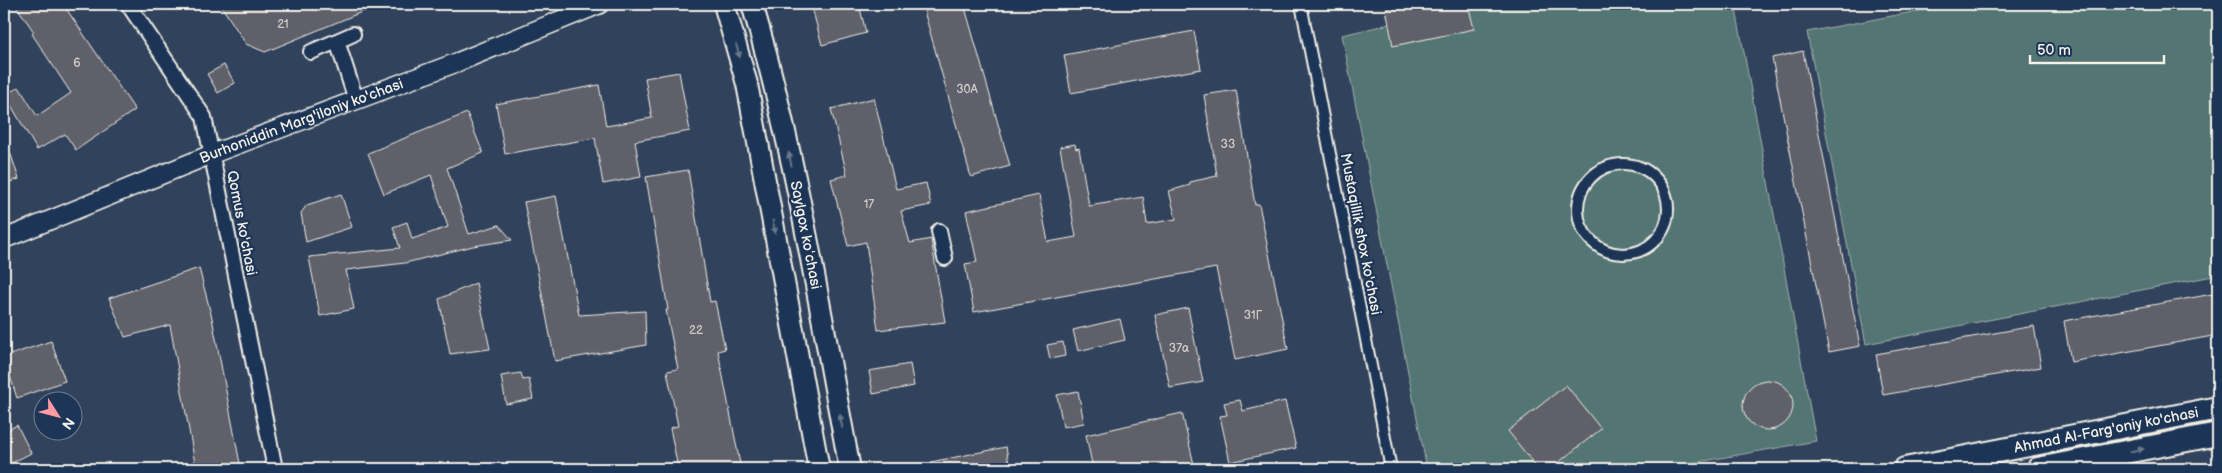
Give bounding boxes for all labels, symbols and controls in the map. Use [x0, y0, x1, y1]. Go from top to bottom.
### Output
house number: 21 [277, 17, 289, 32]
scale bar [2030, 32, 2163, 64]
text: 50 m [2037, 41, 2071, 60]
one-way arrow [734, 43, 742, 58]
house number: 6 [73, 56, 81, 71]
street label: Burhoniddin Marg'iloniy ko'chasi [197, 74, 406, 168]
house number: 30А [956, 82, 979, 97]
house number: 33 [1221, 137, 1235, 152]
one-way arrow [786, 150, 794, 166]
street label: Mustaqillik shox ko'chasi [1336, 152, 1386, 317]
street label: Qomus ko'chasi [222, 169, 261, 277]
street label: Saylgox koʻchasi [786, 179, 825, 291]
house number: 17 [864, 197, 874, 212]
one-way arrow [771, 219, 779, 235]
house number: 31Г [1244, 308, 1263, 323]
house number: 22 [689, 323, 703, 338]
house number: 37а [1169, 341, 1189, 356]
north arrow [32, 390, 82, 440]
street label: Ahmad Al-Farg'oniy ko'chasi [2012, 403, 2200, 458]
one-way arrow [836, 413, 844, 429]
text: N [58, 414, 78, 433]
one-way arrow [2130, 445, 2146, 453]

